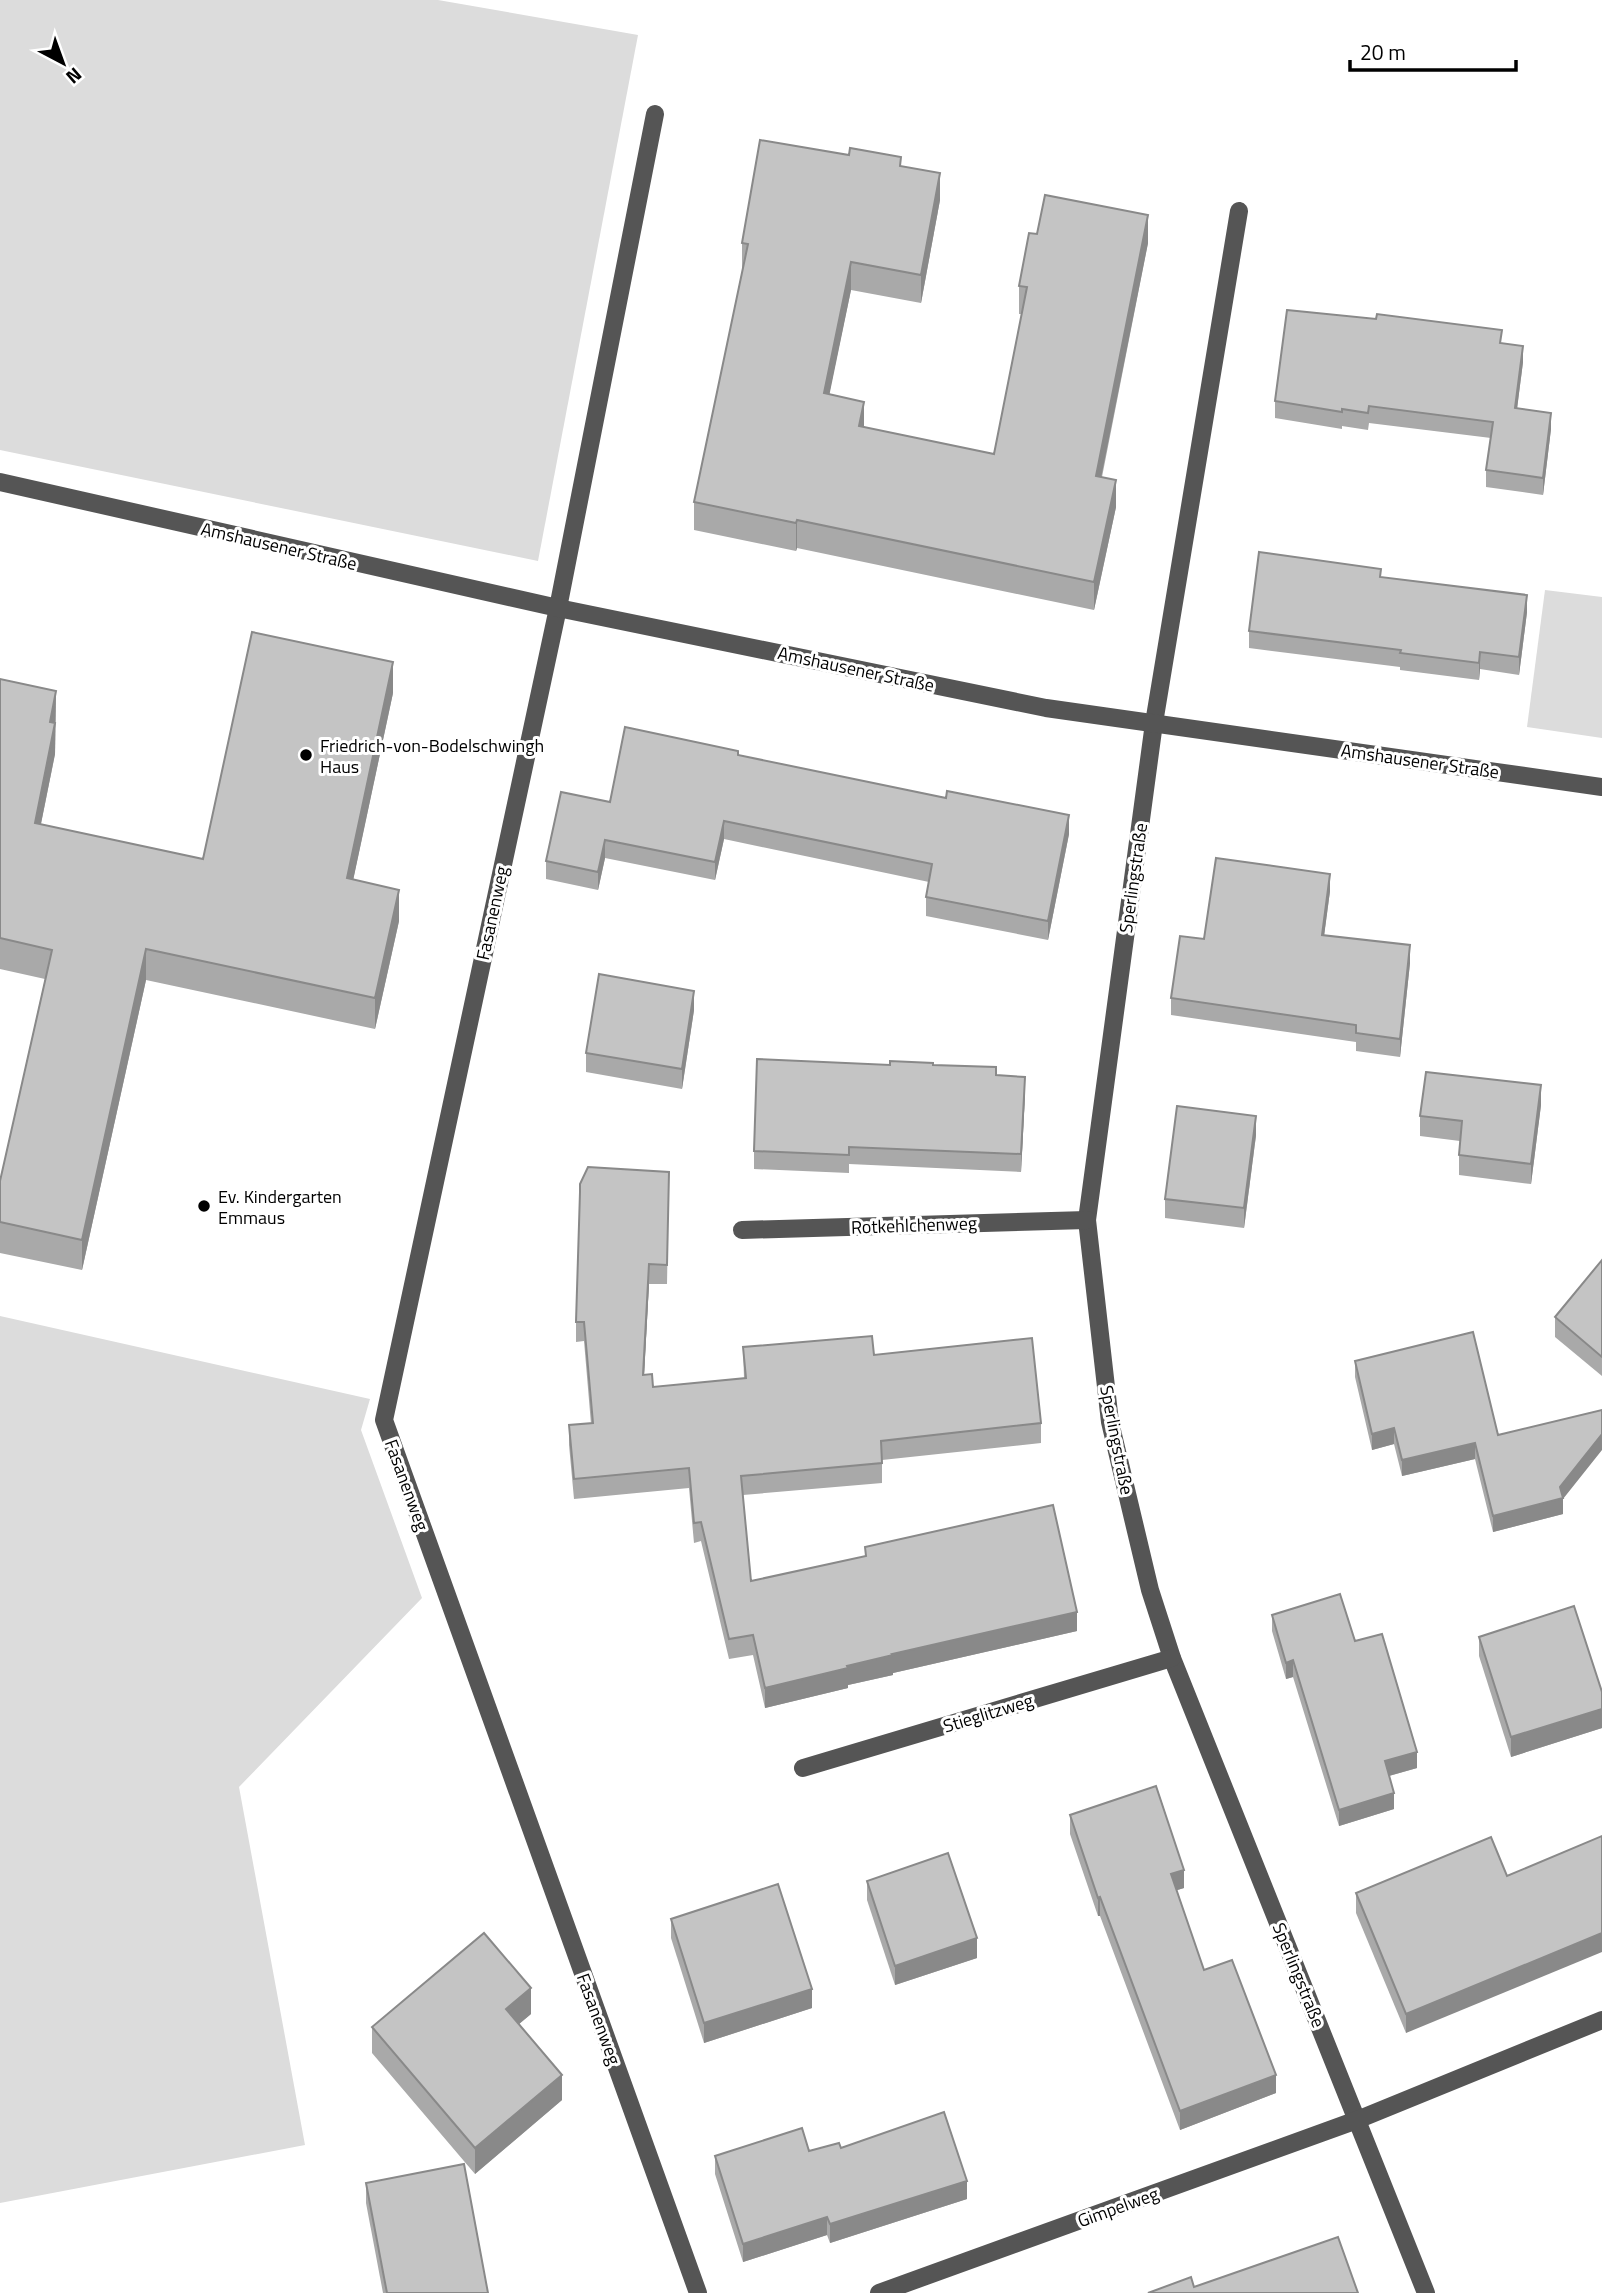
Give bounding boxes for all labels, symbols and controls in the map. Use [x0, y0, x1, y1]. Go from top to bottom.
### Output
north arrow [28, 28, 98, 98]
scale bar [1350, 28, 1516, 72]
text: 20 m [1360, 36, 1406, 68]
text: N [60, 61, 89, 91]
street label: Amshausener Straße [198, 515, 360, 577]
street label: Amshausener Straße [775, 639, 937, 699]
place label: Friedrich-von-Bodelschwingh Haus [320, 732, 544, 780]
street label: Amshausener Straße [1339, 737, 1501, 785]
marker: Friedrich-von-Bodelschwingh Haus [298, 747, 314, 763]
street label: Sperlingstraße [1112, 821, 1154, 935]
street label: Fasanenweg [469, 863, 515, 963]
place label: Ev. Kindergarten Emmaus [218, 1183, 342, 1231]
marker: Ev. Kindergarten Emmaus [196, 1198, 212, 1214]
street label: Rotkehlchenweg [850, 1209, 978, 1241]
street label: Sperlingstraße [1093, 1383, 1141, 1497]
street label: Fasanenweg [378, 1435, 436, 1535]
street label: Stieglitzweg [940, 1687, 1036, 1739]
street label: Sperlingstraße [1266, 1919, 1332, 2031]
street label: Fasanenweg [570, 1969, 628, 2069]
street label: Gimpelweg [1074, 2180, 1162, 2234]

